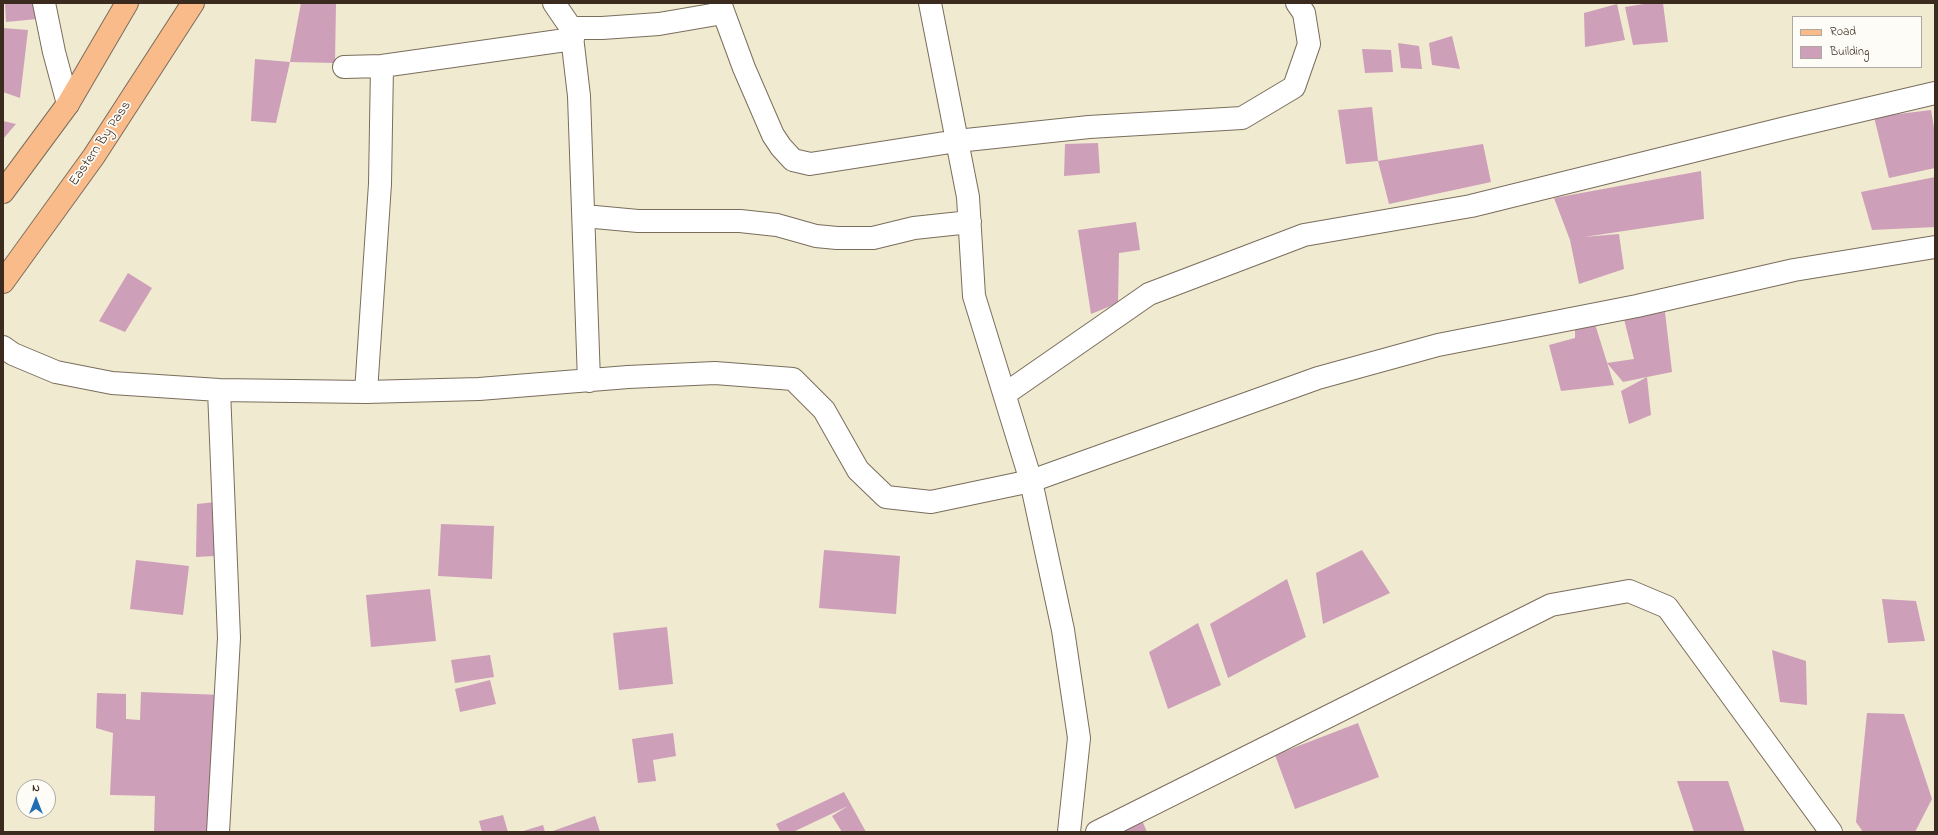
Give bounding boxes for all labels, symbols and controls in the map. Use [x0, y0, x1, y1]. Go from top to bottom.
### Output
legend [1792, 16, 1922, 68]
text: Road [1830, 23, 1856, 41]
text: Building [1830, 43, 1869, 61]
street label: Eastern By Pass [66, 98, 136, 190]
north arrow [16, 779, 56, 819]
text: N [32, 780, 40, 796]

